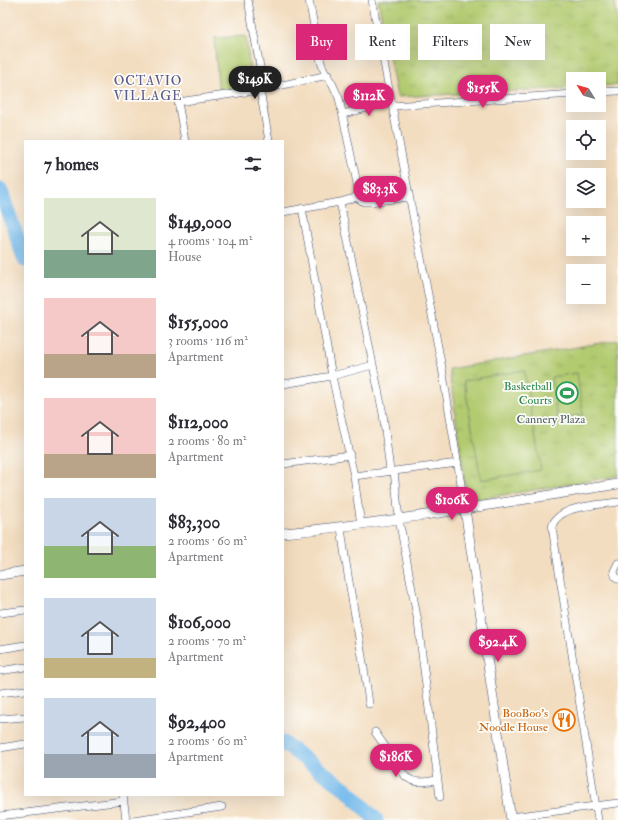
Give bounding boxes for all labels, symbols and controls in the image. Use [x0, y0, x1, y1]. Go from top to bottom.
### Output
chip: Buy [296, 24, 347, 60]
chip: Rent [355, 24, 410, 60]
chip: Filters [418, 24, 482, 60]
chip: New [490, 24, 545, 60]
pin: $149K [227, 66, 283, 100]
text: $149K [238, 71, 272, 87]
north arrow [566, 72, 606, 112]
map controls [566, 72, 606, 304]
district label: OCTAVIO VILLAGE [114, 73, 182, 104]
pin: $155K [455, 75, 511, 109]
text: $155K [467, 80, 499, 96]
pin: $112K [341, 83, 397, 117]
text: $112K [353, 88, 385, 104]
button: locate [566, 120, 606, 160]
icon: filters [242, 153, 264, 175]
text: 7 homes [44, 154, 99, 175]
button: layers [566, 168, 606, 208]
pin: $83.3K [347, 176, 413, 210]
text: $83.3K [362, 181, 398, 197]
text: $149,000 [168, 212, 232, 233]
icon: home [76, 214, 124, 262]
button: + [566, 216, 606, 256]
text: 4 rooms · 104 m² [168, 233, 252, 249]
text: House [168, 249, 201, 265]
button: − [566, 264, 606, 304]
text: $155,000 [168, 312, 229, 333]
icon: home [76, 314, 124, 362]
text: 3 rooms · 116 m² [168, 333, 248, 349]
text: Apartment [168, 349, 224, 365]
place label: Basketball Courts [504, 379, 552, 408]
sports icon: Basketball Courts [554, 380, 580, 406]
text: $112,000 [168, 412, 229, 433]
park label: Cannery Plaza [516, 412, 587, 427]
icon: home [76, 414, 124, 462]
text: 2 rooms · 80 m² [168, 433, 246, 449]
text: Apartment [168, 449, 224, 465]
pin: $106K [424, 487, 480, 521]
text: $106K [435, 492, 469, 508]
text: $83,300 [168, 512, 220, 533]
icon: home [76, 514, 124, 562]
text: 2 rooms · 60 m² [168, 533, 247, 549]
text: Apartment [168, 549, 224, 565]
text: $106,000 [168, 612, 231, 633]
icon: home [76, 614, 124, 662]
pin: $92.4K [465, 629, 531, 663]
text: 2 rooms · 70 m² [168, 633, 246, 649]
text: $92.4K [478, 634, 518, 650]
text: Apartment [168, 649, 224, 665]
place label: BooBoo's Noodle House [479, 706, 548, 735]
restaurant icon: BooBoo's Noodle House [551, 707, 577, 733]
text: $92,400 [168, 712, 226, 733]
icon: home [76, 714, 124, 762]
text: 2 rooms · 60 m² [168, 733, 247, 749]
pin: $186K [368, 744, 424, 778]
text: Apartment [168, 749, 224, 765]
text: $186K [379, 749, 413, 765]

